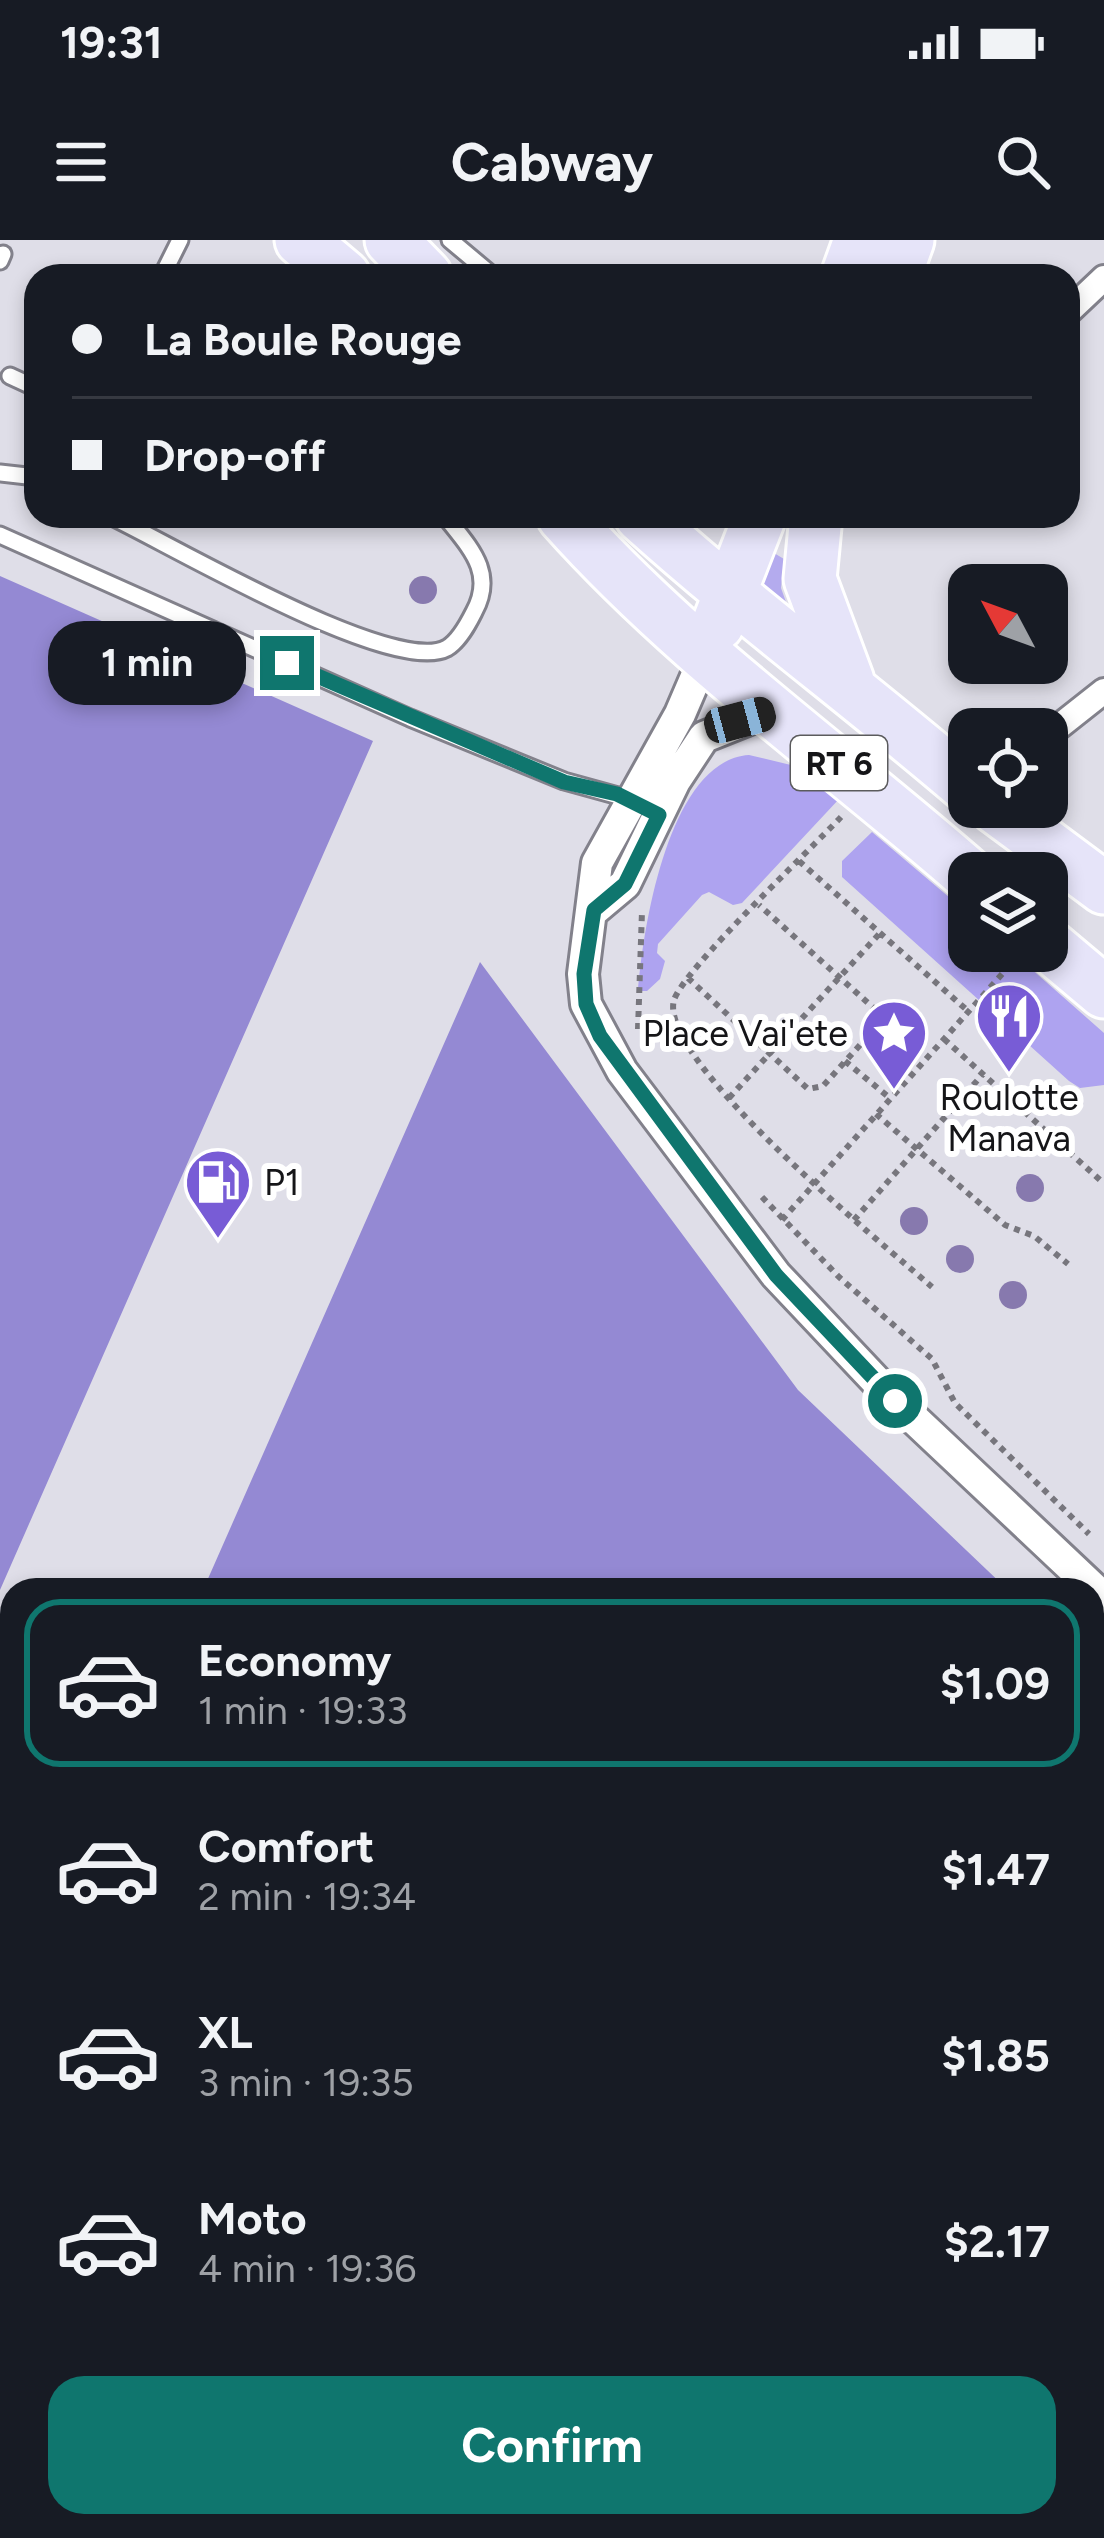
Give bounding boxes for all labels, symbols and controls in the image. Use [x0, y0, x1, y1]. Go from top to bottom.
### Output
text: 19:31 [60, 15, 163, 69]
icon: menu [48, 129, 114, 195]
icon: search [990, 129, 1056, 195]
text: Cabway [451, 130, 653, 195]
text: La Boule Rouge [144, 312, 462, 366]
text: Drop-off [144, 428, 326, 482]
north arrow [948, 564, 1068, 684]
map controls [948, 564, 1068, 972]
callout: 1 min [47, 621, 245, 705]
route end [260, 636, 314, 690]
text: 1 min [101, 639, 193, 686]
car [701, 693, 779, 747]
button: locate [948, 708, 1068, 828]
road number: RT 6 [791, 736, 887, 790]
button: layers [948, 852, 1068, 972]
restaurant icon: Roulotte Manava [974, 981, 1044, 1075]
place icon: Place Vai'ete [859, 998, 929, 1092]
place label: Place Vai'ete [643, 1012, 848, 1055]
place label: Roulotte Manava [939, 1076, 1079, 1160]
fuel station icon: P1 [183, 1147, 253, 1241]
place label: P1 [264, 1161, 300, 1204]
route start [868, 1374, 922, 1428]
icon: car [54, 1629, 162, 1737]
text: Economy [198, 1633, 391, 1687]
text: $1.09 [940, 1656, 1050, 1710]
text: 1 min · 19:33 [198, 1687, 407, 1734]
icon: car [54, 1815, 162, 1923]
text: Comfort [198, 1819, 374, 1873]
text: $1.47 [941, 1842, 1050, 1896]
text: 2 min · 19:34 [198, 1873, 416, 1920]
icon: car [54, 2001, 162, 2109]
text: XL [198, 2005, 253, 2059]
text: $1.85 [941, 2028, 1050, 2082]
text: 3 min · 19:35 [198, 2059, 414, 2106]
icon: car [54, 2187, 162, 2295]
text: Moto [198, 2191, 307, 2245]
text: $2.17 [944, 2214, 1050, 2268]
text: 4 min · 19:36 [198, 2245, 416, 2292]
button: Confirm [48, 2376, 1056, 2514]

